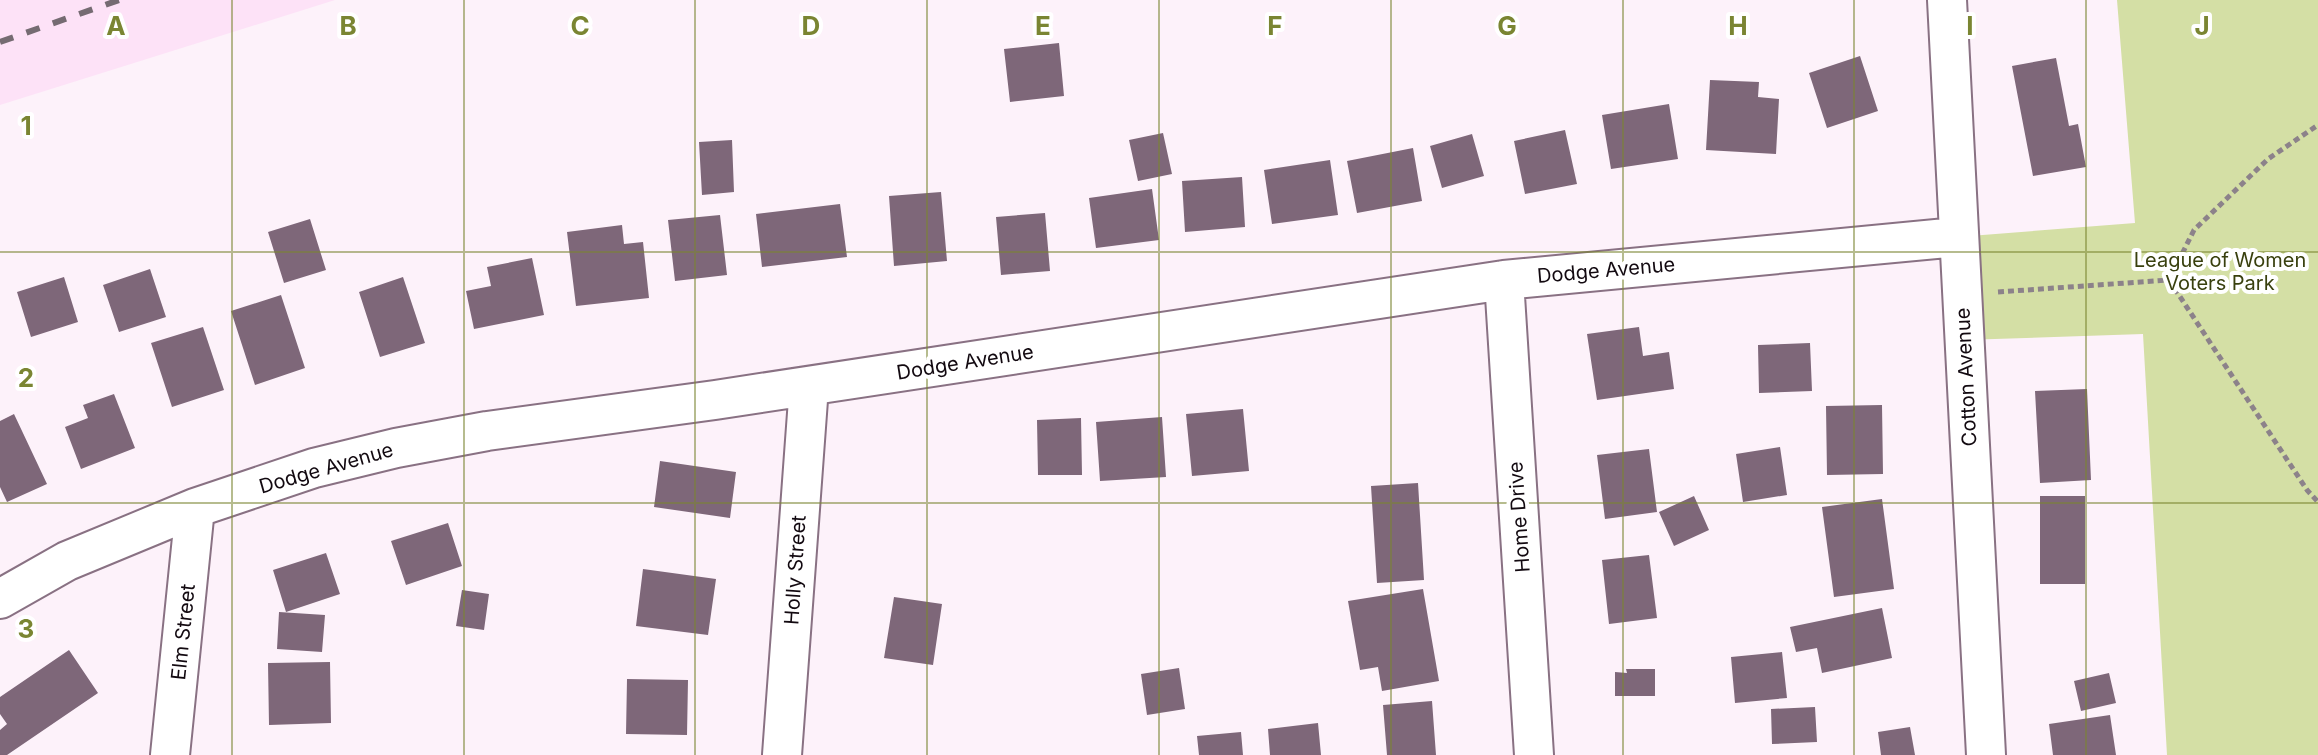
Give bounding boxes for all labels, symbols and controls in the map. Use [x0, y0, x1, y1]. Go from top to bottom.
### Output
text: A [106, 10, 126, 41]
text: B [339, 10, 357, 41]
text: C [570, 10, 590, 41]
text: D [802, 10, 820, 41]
text: E [1035, 10, 1051, 41]
text: F [1267, 10, 1283, 41]
text: G [1497, 10, 1517, 41]
text: H [1728, 10, 1748, 41]
text: I [1966, 10, 1974, 41]
text: J [2194, 10, 2210, 41]
text: 1 [20, 110, 32, 141]
park label: League of Women Voters Park [2134, 248, 2306, 295]
street label: Dodge Avenue [1536, 252, 1676, 288]
street label: Cotton Avenue [1950, 307, 1982, 447]
street label: Dodge Avenue [895, 339, 1035, 385]
text: 2 [18, 362, 34, 393]
street label: Dodge Avenue [256, 437, 396, 499]
street label: Home Drive [1503, 461, 1535, 573]
street label: Holly Street [779, 514, 811, 626]
street label: Elm Street [166, 582, 200, 681]
text: 3 [18, 613, 34, 644]

